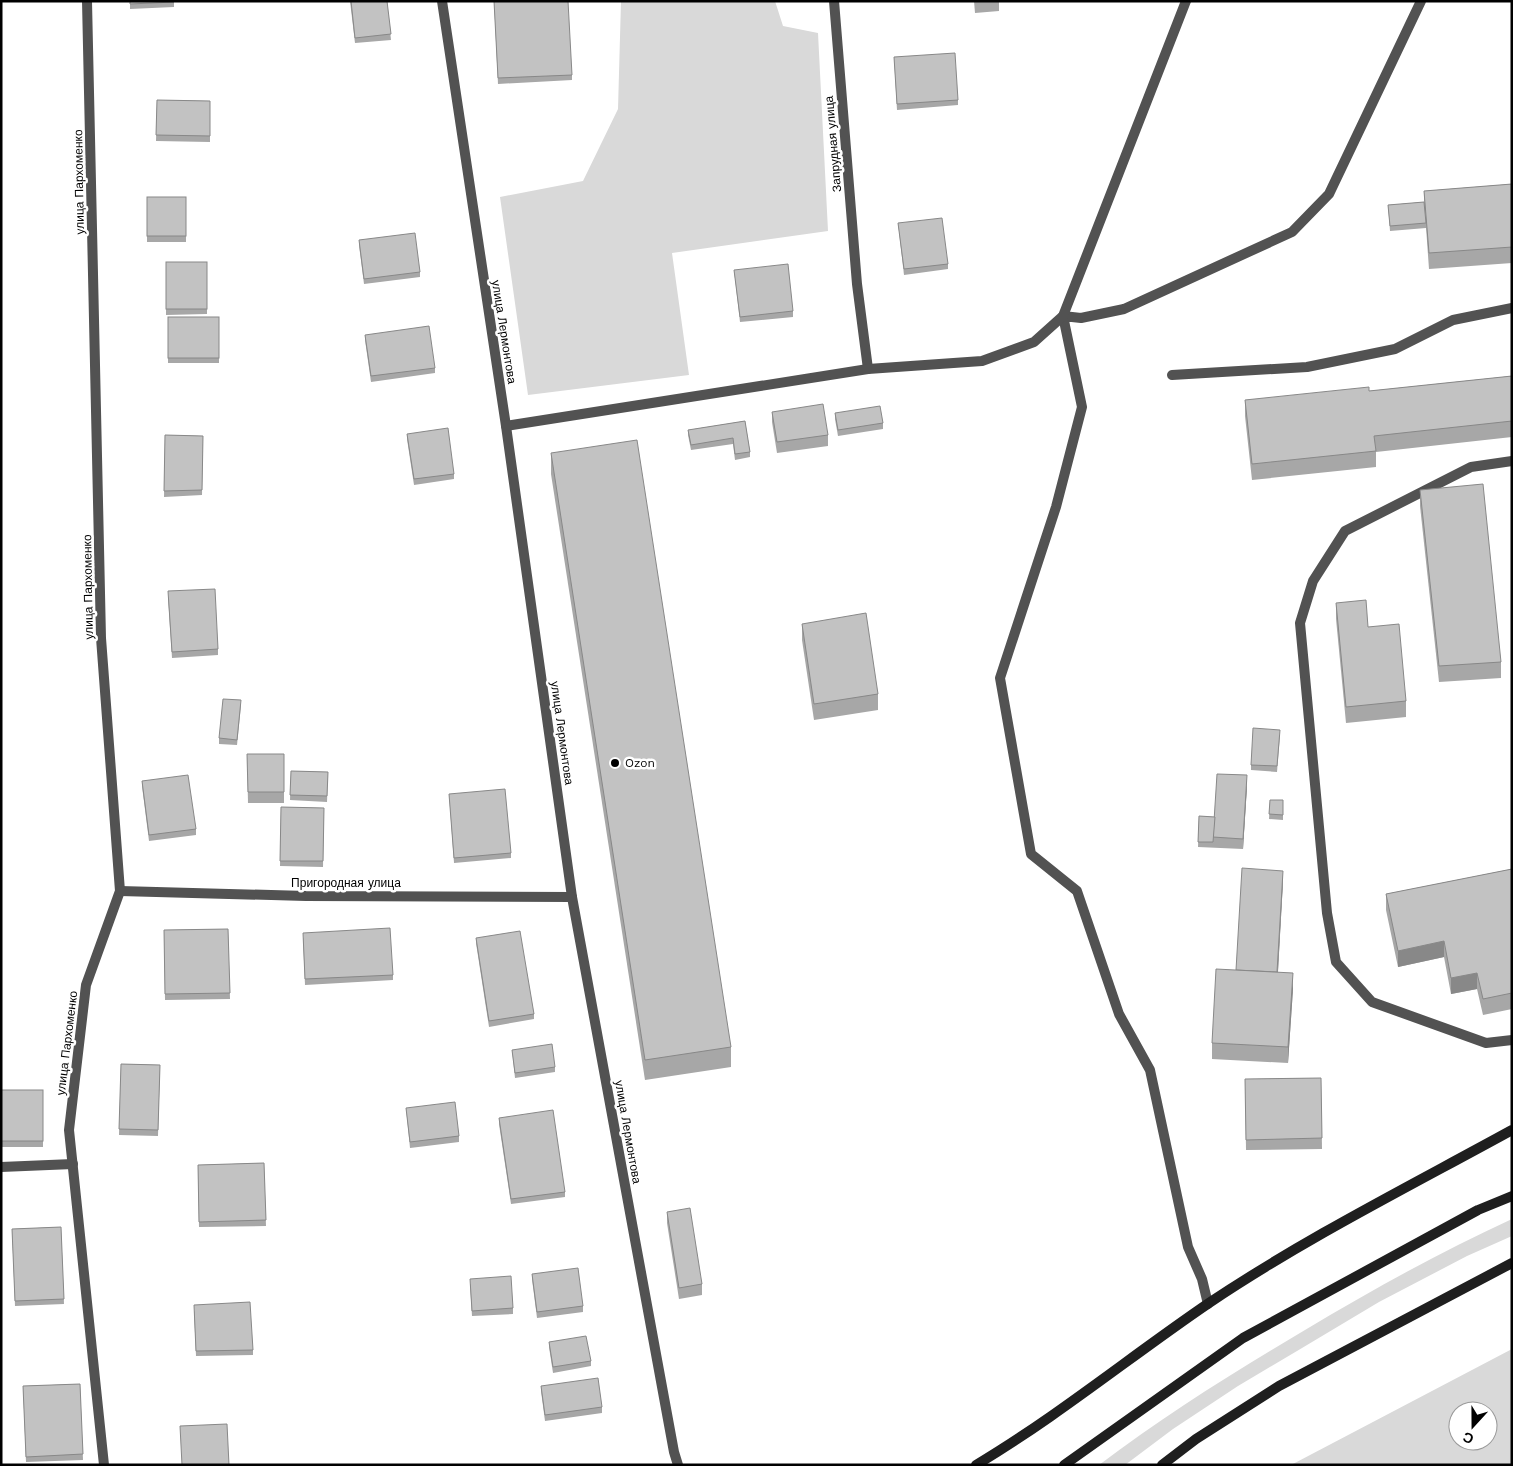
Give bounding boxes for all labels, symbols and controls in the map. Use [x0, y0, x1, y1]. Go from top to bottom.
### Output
street label: Запрудная улица [822, 95, 844, 193]
street label: улица Пархоменко [71, 129, 87, 235]
street label: улица Лермонтова [489, 279, 519, 385]
street label: улица Пархоменко [80, 534, 96, 640]
street label: улица Лермонтова [548, 680, 576, 786]
place label: Ozon [625, 756, 655, 770]
marker: Ozon [609, 757, 621, 769]
street label: Пригородная улица [291, 876, 401, 890]
street label: улица Пархоменко [54, 990, 80, 1096]
street label: улица Лермонтова [612, 1079, 644, 1185]
north arrow [1448, 1401, 1498, 1451]
text: С [1461, 1429, 1476, 1447]

